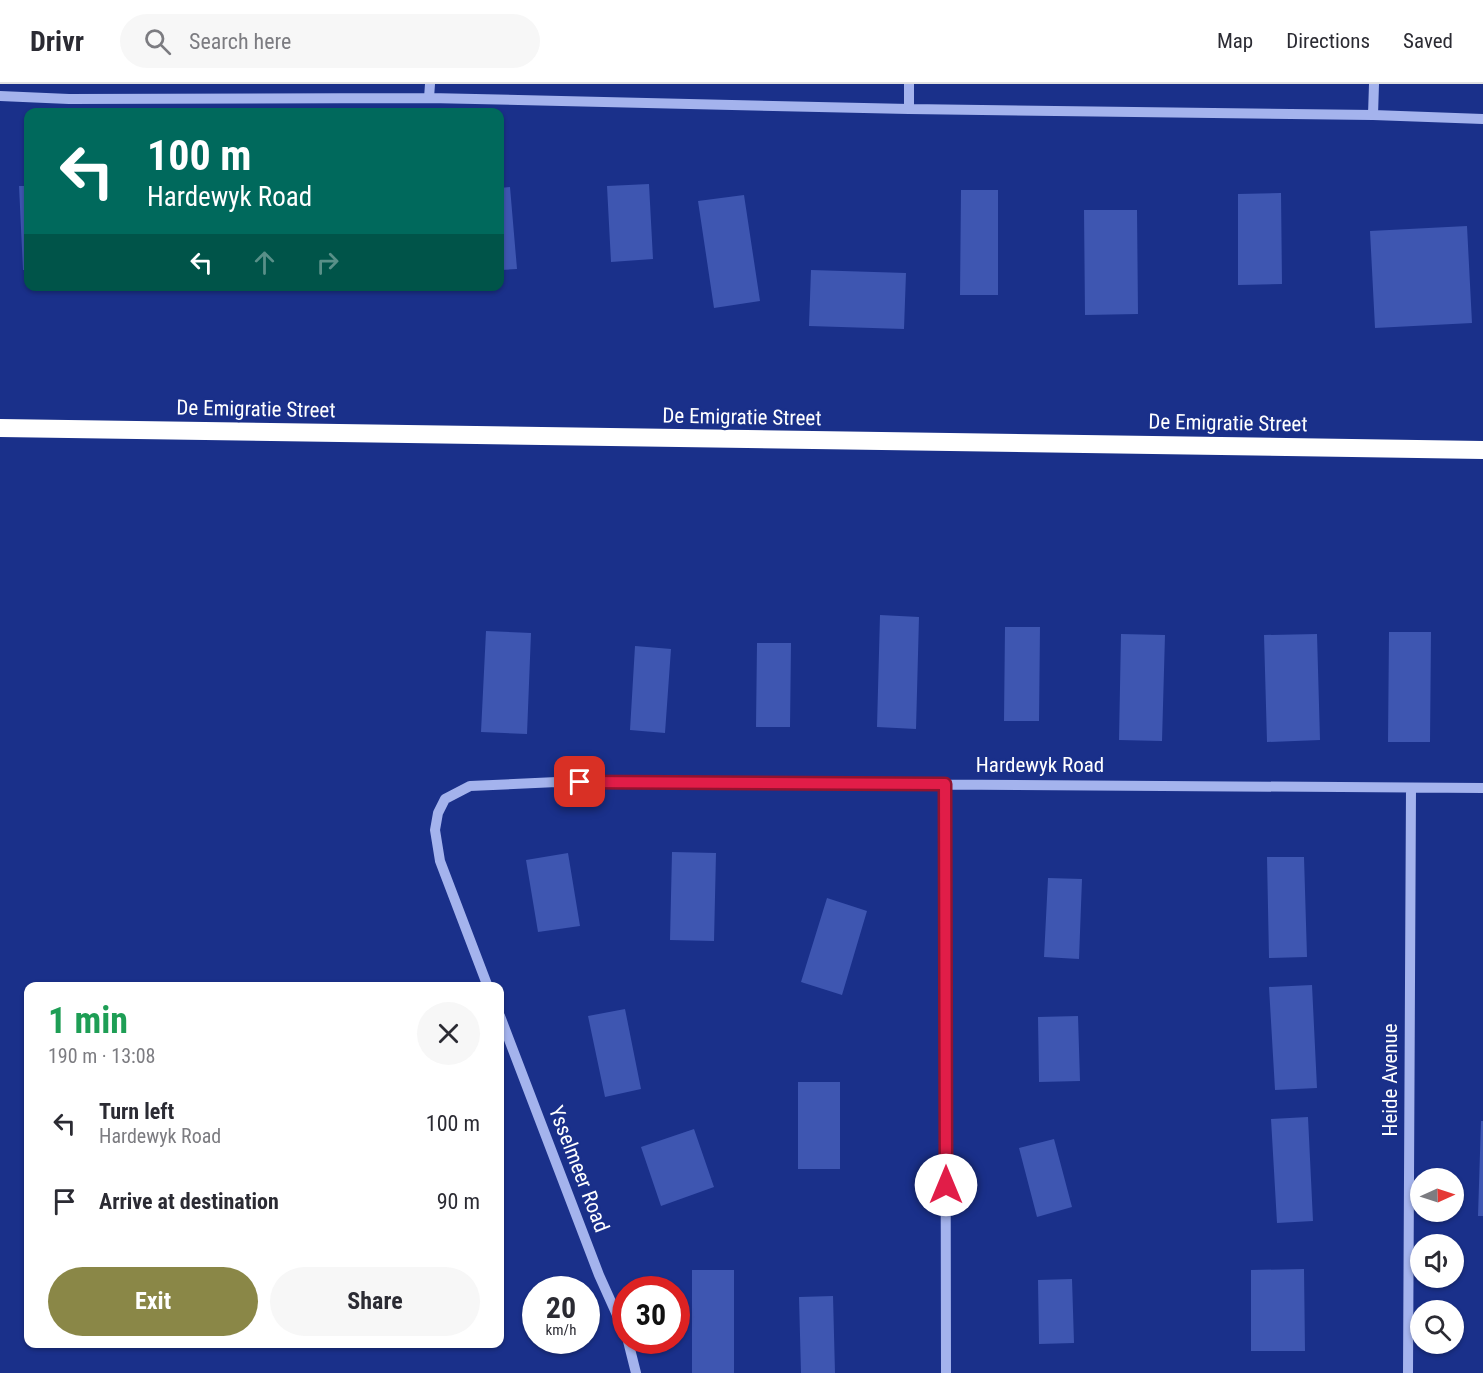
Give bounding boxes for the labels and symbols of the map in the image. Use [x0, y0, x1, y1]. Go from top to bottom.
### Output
street label: De Emigratie Street [176, 396, 336, 422]
street label: De Emigratie Street [662, 404, 822, 430]
street label: De Emigratie Street [1148, 410, 1308, 436]
street label: Hardewyk Road [976, 753, 1104, 777]
pin [554, 756, 605, 807]
street label: Heide Avenue [1378, 1023, 1402, 1137]
street label: Ysselmeer Road [544, 1103, 614, 1235]
position arrow [914, 1153, 978, 1217]
north arrow [1410, 1168, 1464, 1222]
speed limit sign: 30 [612, 1276, 690, 1354]

